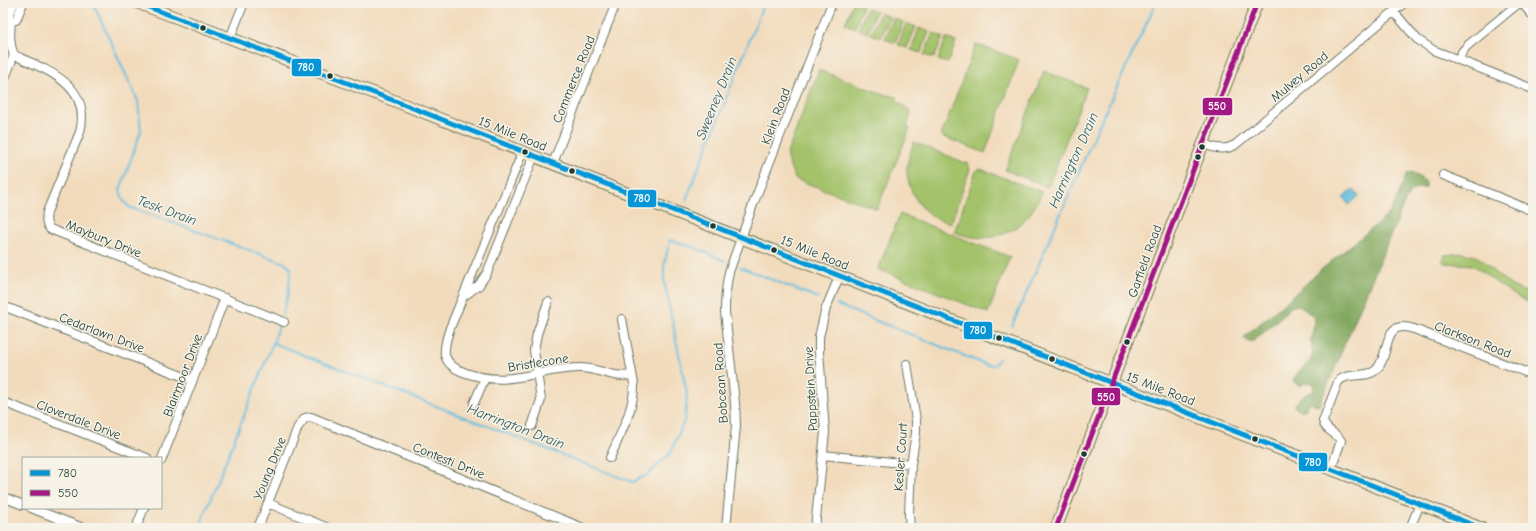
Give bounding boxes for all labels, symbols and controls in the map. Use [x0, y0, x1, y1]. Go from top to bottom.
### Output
unlabelled marker [198, 23, 208, 33]
street label: Commerce Road [549, 33, 598, 125]
street label: Mulvey Road [1268, 48, 1331, 105]
water label: Sweeney Drain [692, 54, 741, 142]
line badge: 780 [291, 58, 322, 77]
text: 780 [298, 61, 314, 74]
unlabelled marker [325, 71, 335, 81]
street label: Klein Road [758, 86, 793, 147]
line badge: 550 [1202, 97, 1233, 116]
text: 550 [1208, 100, 1226, 113]
water label: Harrington Drain [1045, 110, 1102, 211]
street label: 15 Mile Road [477, 113, 549, 154]
unlabelled marker [1197, 142, 1207, 152]
unlabelled marker [520, 147, 530, 157]
unlabelled marker [1193, 152, 1203, 162]
unlabelled marker [567, 166, 577, 176]
line badge: 780 [627, 189, 657, 208]
water label: Tesk Drain [135, 192, 199, 229]
text: 780 [634, 192, 650, 205]
street label: Maybury Drive [64, 216, 144, 261]
unlabelled marker [708, 221, 718, 231]
street label: Garfield Road [1124, 223, 1165, 300]
street label: 15 Mile Road [779, 232, 851, 273]
unlabelled marker [769, 245, 779, 255]
street label: Cedarlawn Drive [57, 309, 147, 356]
street label: Clarkson Road [1432, 318, 1513, 361]
line badge: 780 [963, 321, 993, 340]
text: 780 [970, 324, 986, 337]
street label: Blairmoor Drive [160, 331, 205, 419]
unlabelled marker [994, 333, 1004, 343]
unlabelled marker [1122, 337, 1132, 347]
street label: Bobcean Road [710, 342, 731, 424]
street label: Pappstein Drive [801, 346, 820, 432]
street label: Bristlecone [507, 350, 570, 375]
unlabelled marker [1047, 354, 1057, 364]
street label: 15 Mile Road [1124, 369, 1197, 408]
line badge: 550 [1091, 387, 1121, 406]
text: 550 [1097, 391, 1115, 404]
street label: Cloverdale Drive [34, 396, 124, 443]
water label: Harrington Drain [465, 400, 567, 453]
street label: Kesler Court [891, 421, 910, 492]
street label: Young Drive [250, 434, 289, 502]
unlabelled marker [1250, 434, 1260, 444]
street label: Contesti Drive [411, 439, 487, 482]
unlabelled marker [1079, 449, 1089, 459]
line badge: 780 [1298, 452, 1328, 472]
text: 780 [1305, 456, 1321, 469]
legend [22, 457, 162, 509]
text: 780 [58, 466, 77, 480]
text: 550 [58, 486, 78, 500]

